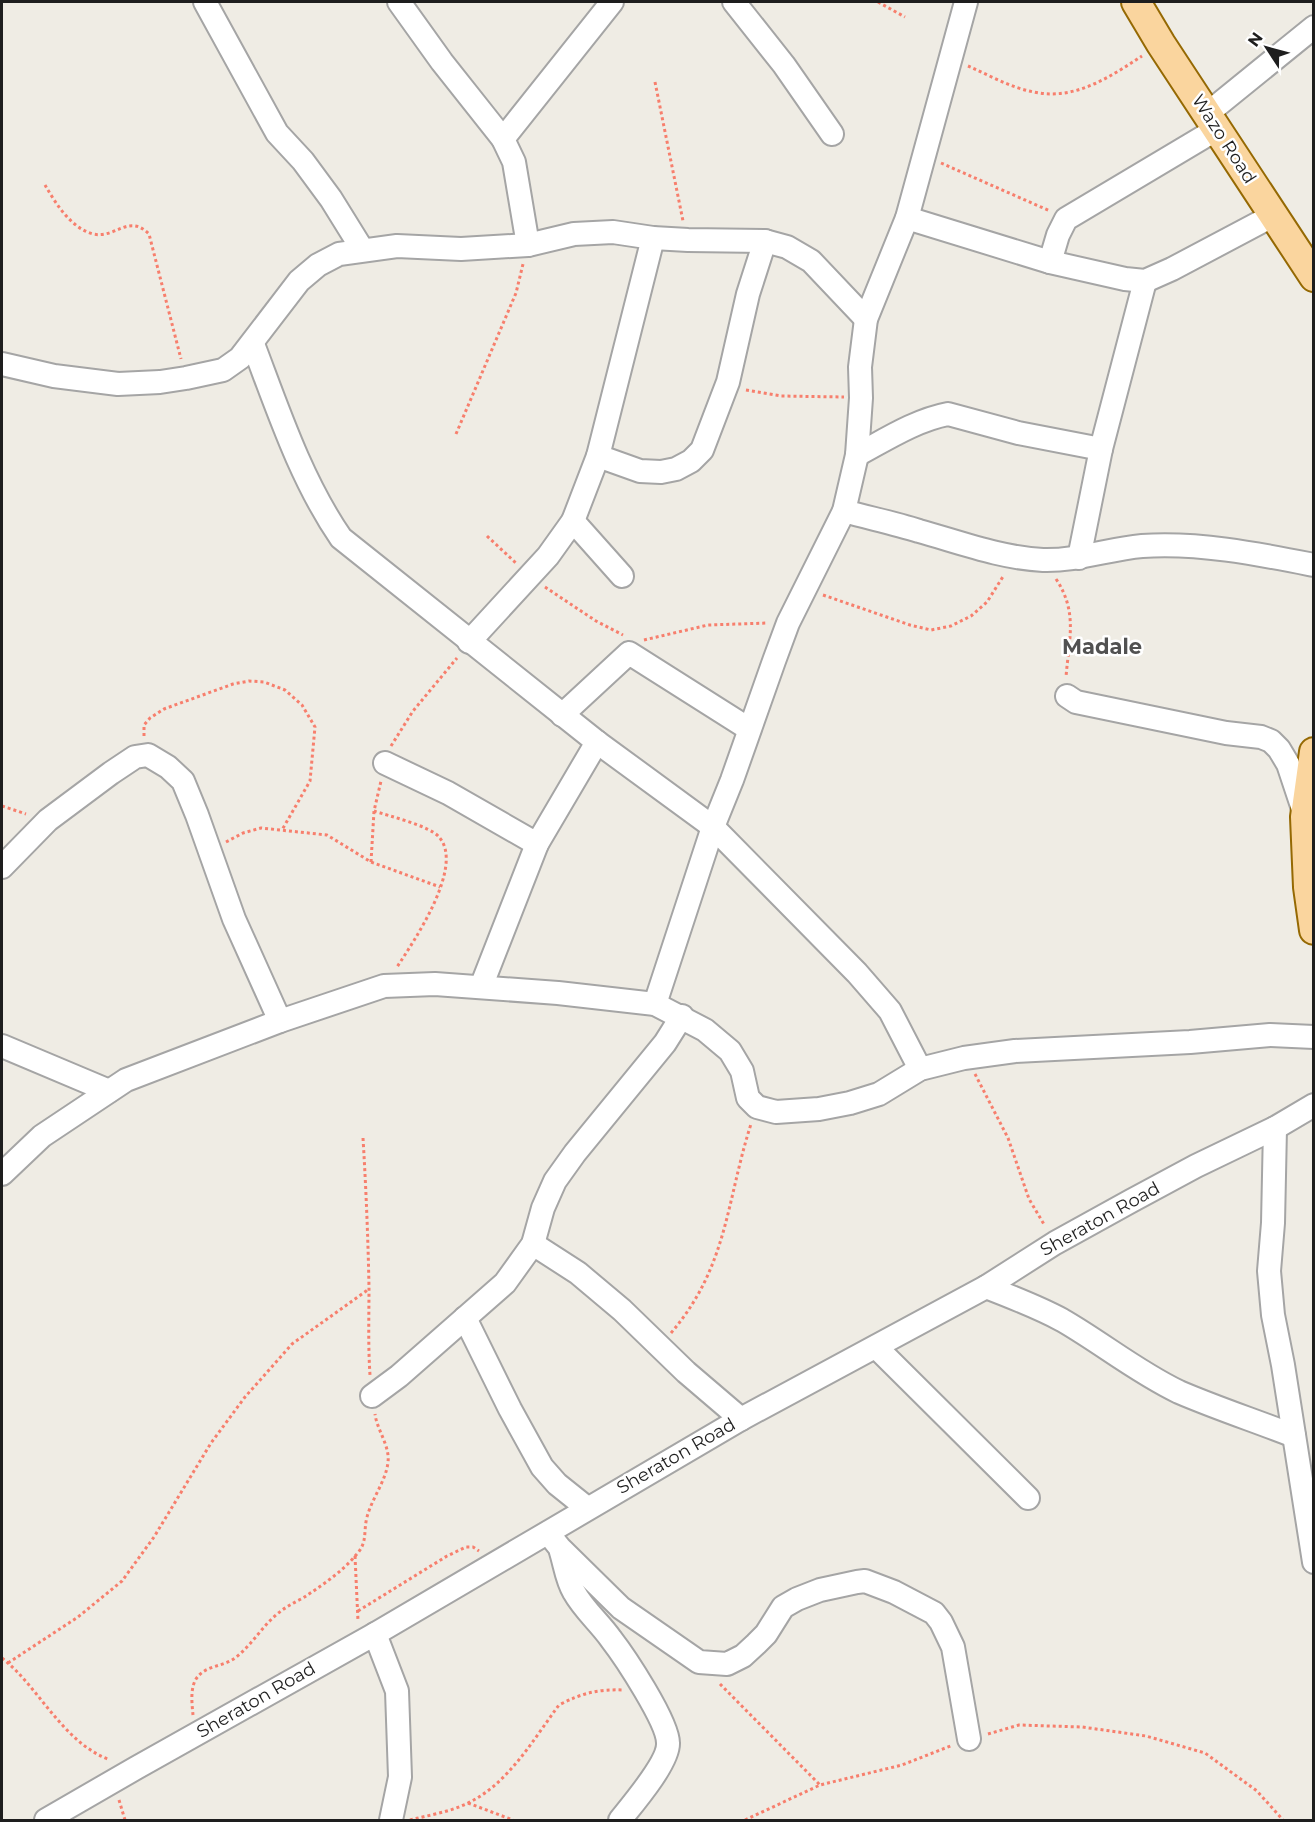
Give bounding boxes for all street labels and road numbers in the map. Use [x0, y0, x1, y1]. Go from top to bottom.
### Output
street label: Wazo Road [1187, 90, 1261, 188]
street label: Sheraton Road [1036, 1177, 1164, 1261]
street label: Sheraton Road [613, 1413, 739, 1499]
street label: Sheraton Road [193, 1657, 319, 1743]

